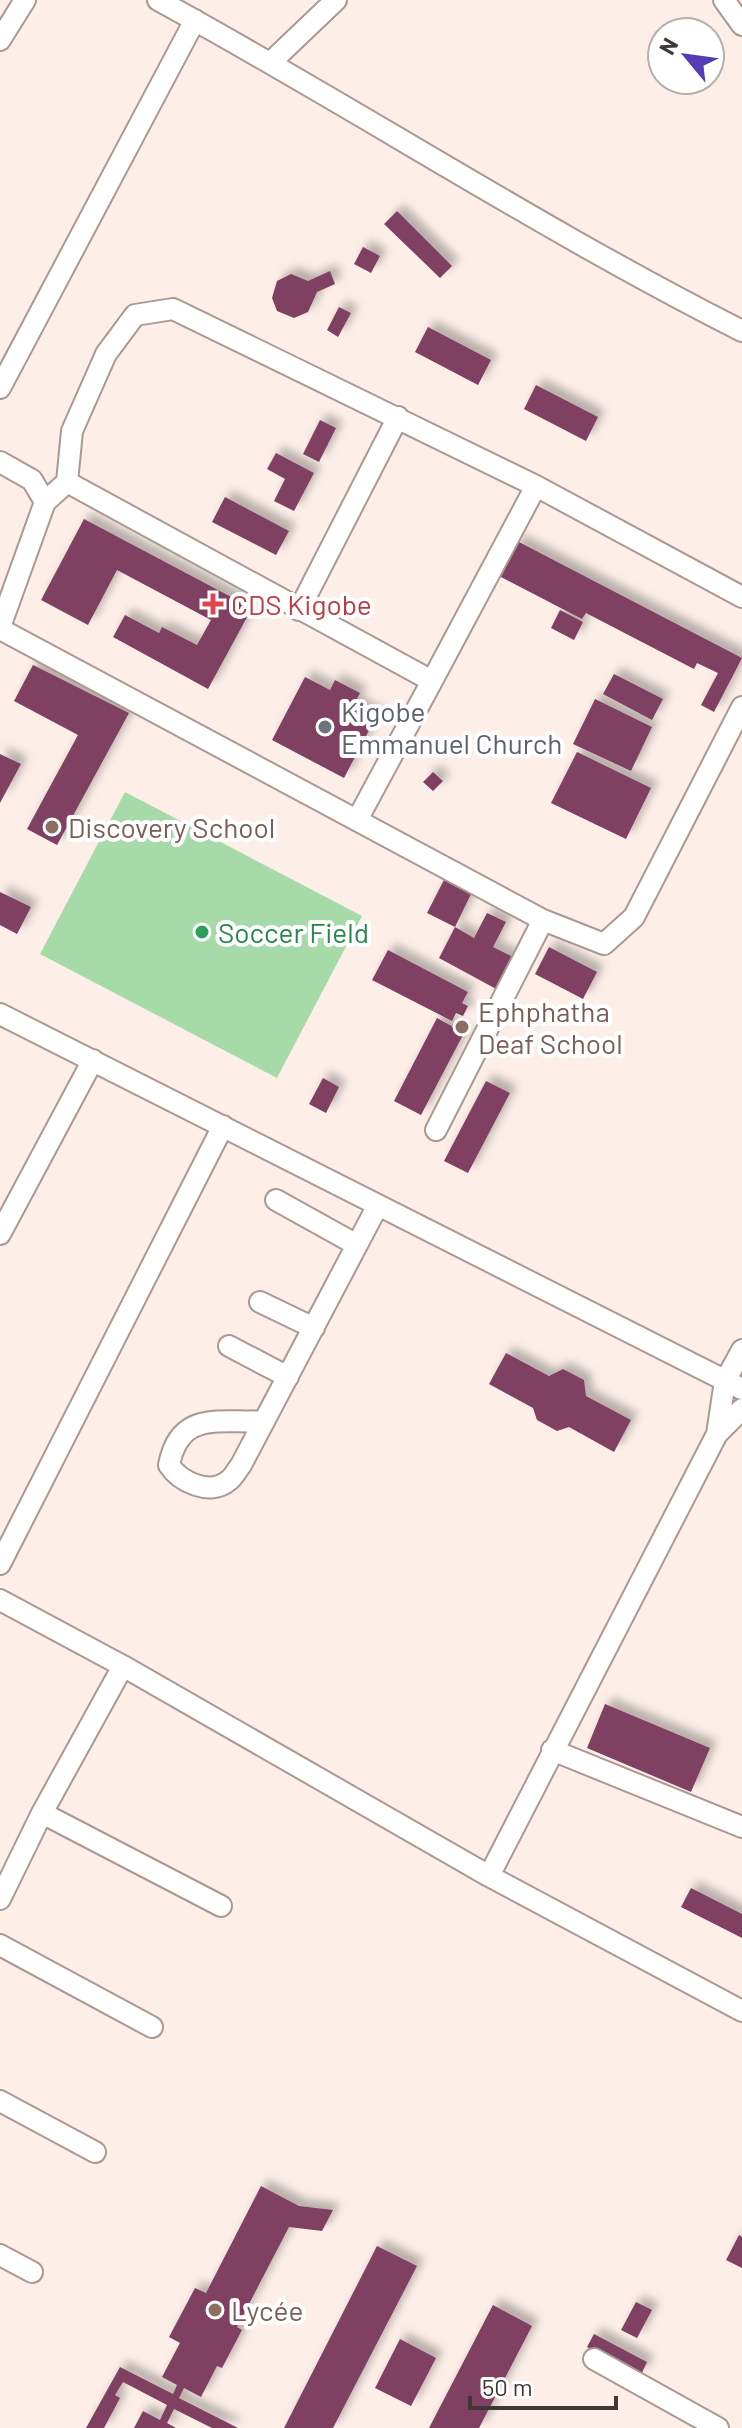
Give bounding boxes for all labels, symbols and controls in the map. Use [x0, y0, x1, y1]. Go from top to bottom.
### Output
north arrow [646, 16, 726, 96]
text: N [653, 33, 683, 59]
place label: CDS Kigobe [231, 587, 372, 621]
marker: CDS Kigobe [202, 593, 224, 615]
place label: Kigobe Emmanuel Church [341, 694, 562, 760]
marker: Kigobe Emmanuel Church [316, 718, 334, 736]
place label: Discovery School [68, 810, 275, 844]
marker: Discovery School [43, 818, 61, 836]
place label: Soccer Field [218, 915, 369, 949]
marker: Soccer Field [193, 923, 211, 941]
place label: Ephphatha Deaf School [478, 994, 623, 1060]
marker: Ephphatha Deaf School [453, 1018, 471, 1036]
place label: Lycée [231, 2293, 303, 2327]
marker: Lycée [206, 2301, 224, 2319]
scale bar [470, 2360, 616, 2410]
text: 50 m [482, 2372, 533, 2401]

